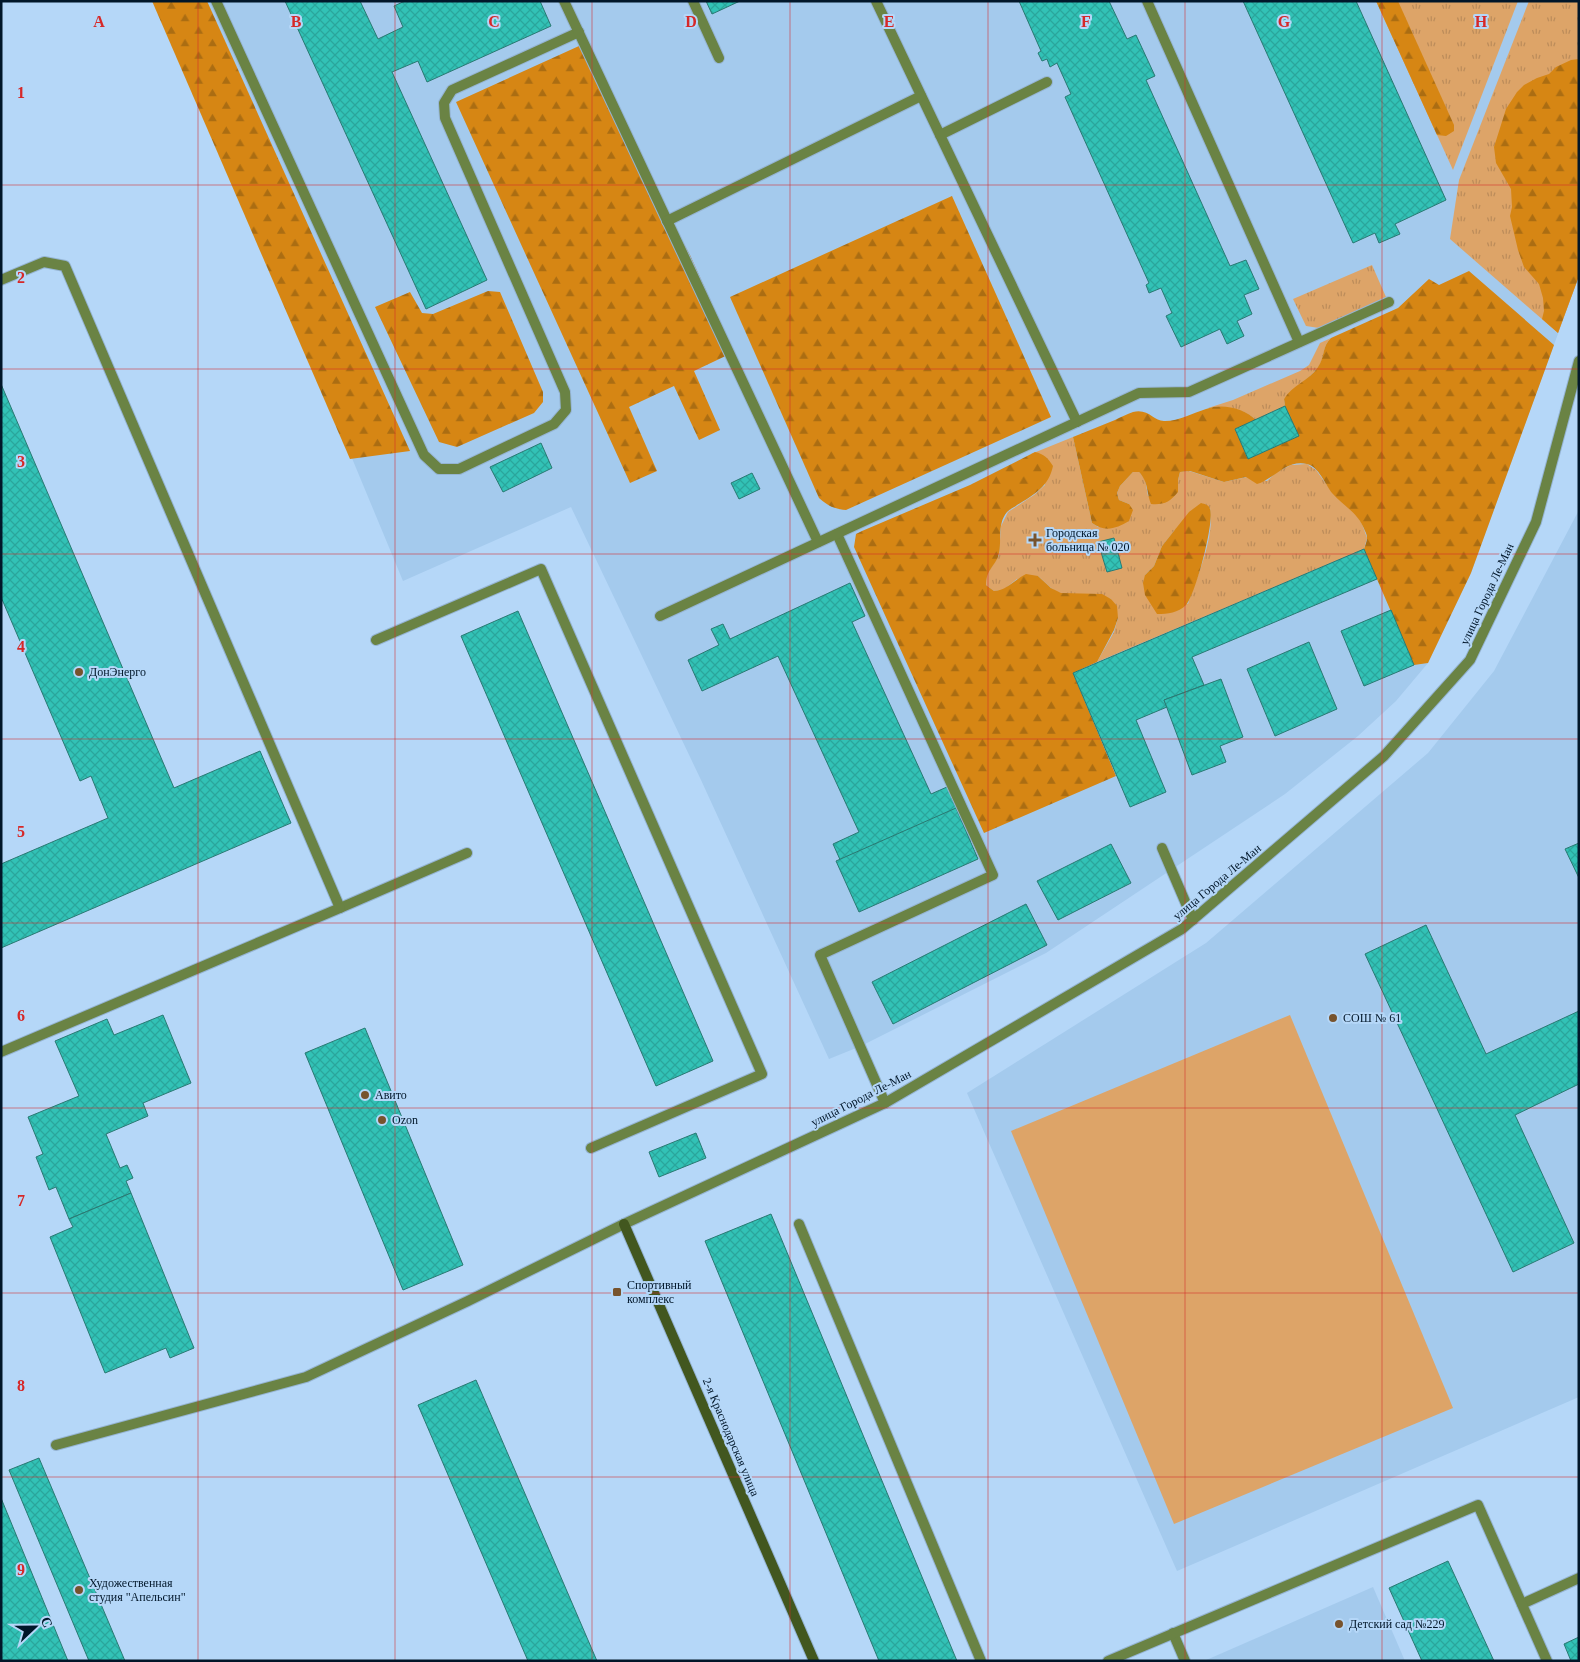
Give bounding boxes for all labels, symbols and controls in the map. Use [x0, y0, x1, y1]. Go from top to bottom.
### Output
text: A [93, 13, 105, 30]
text: B [291, 13, 302, 30]
text: C [488, 13, 500, 30]
text: D [685, 13, 697, 30]
text: E [884, 13, 894, 30]
text: F [1081, 13, 1091, 30]
text: G [1278, 13, 1291, 30]
text: H [1475, 13, 1488, 30]
text: 1 [17, 84, 25, 101]
text: 2 [17, 269, 25, 286]
text: 3 [17, 453, 25, 470]
place label: Городская больница № 020 [1046, 526, 1129, 554]
marker: Городская больница № 020 [1028, 533, 1042, 547]
street label: улица Города Ле-Ман [1457, 540, 1517, 647]
text: 4 [17, 638, 25, 655]
place label: ДонЭнерго [89, 665, 146, 679]
marker: ДонЭнерго [73, 666, 85, 678]
text: 5 [17, 823, 25, 840]
street label: улица Города Ле-Ман [1170, 841, 1264, 923]
text: 6 [17, 1007, 25, 1024]
place label: СОШ № 61 [1343, 1011, 1401, 1025]
marker: СОШ № 61 [1327, 1012, 1339, 1024]
street label: улица Города Ле-Ман [809, 1066, 914, 1129]
place label: Авито [375, 1088, 407, 1102]
marker: Авито [359, 1089, 371, 1101]
place label: Ozon [392, 1113, 418, 1127]
marker: Ozon [376, 1114, 388, 1126]
text: 7 [17, 1192, 25, 1209]
place label: Спортивный комплекс [627, 1278, 692, 1306]
marker: Спортивный комплекс [611, 1286, 623, 1298]
street label: 2-я Краснодарская улица [700, 1376, 763, 1499]
text: 8 [17, 1377, 25, 1394]
text: 9 [17, 1561, 25, 1578]
place label: Художественная студия "Апельсин" [89, 1576, 186, 1604]
marker: Художественная студия "Апельсин" [73, 1584, 85, 1596]
north arrow [10, 1602, 60, 1652]
text: С [38, 1615, 55, 1630]
place label: Детский сад №229 [1349, 1617, 1444, 1631]
marker: Детский сад №229 [1333, 1618, 1345, 1630]

